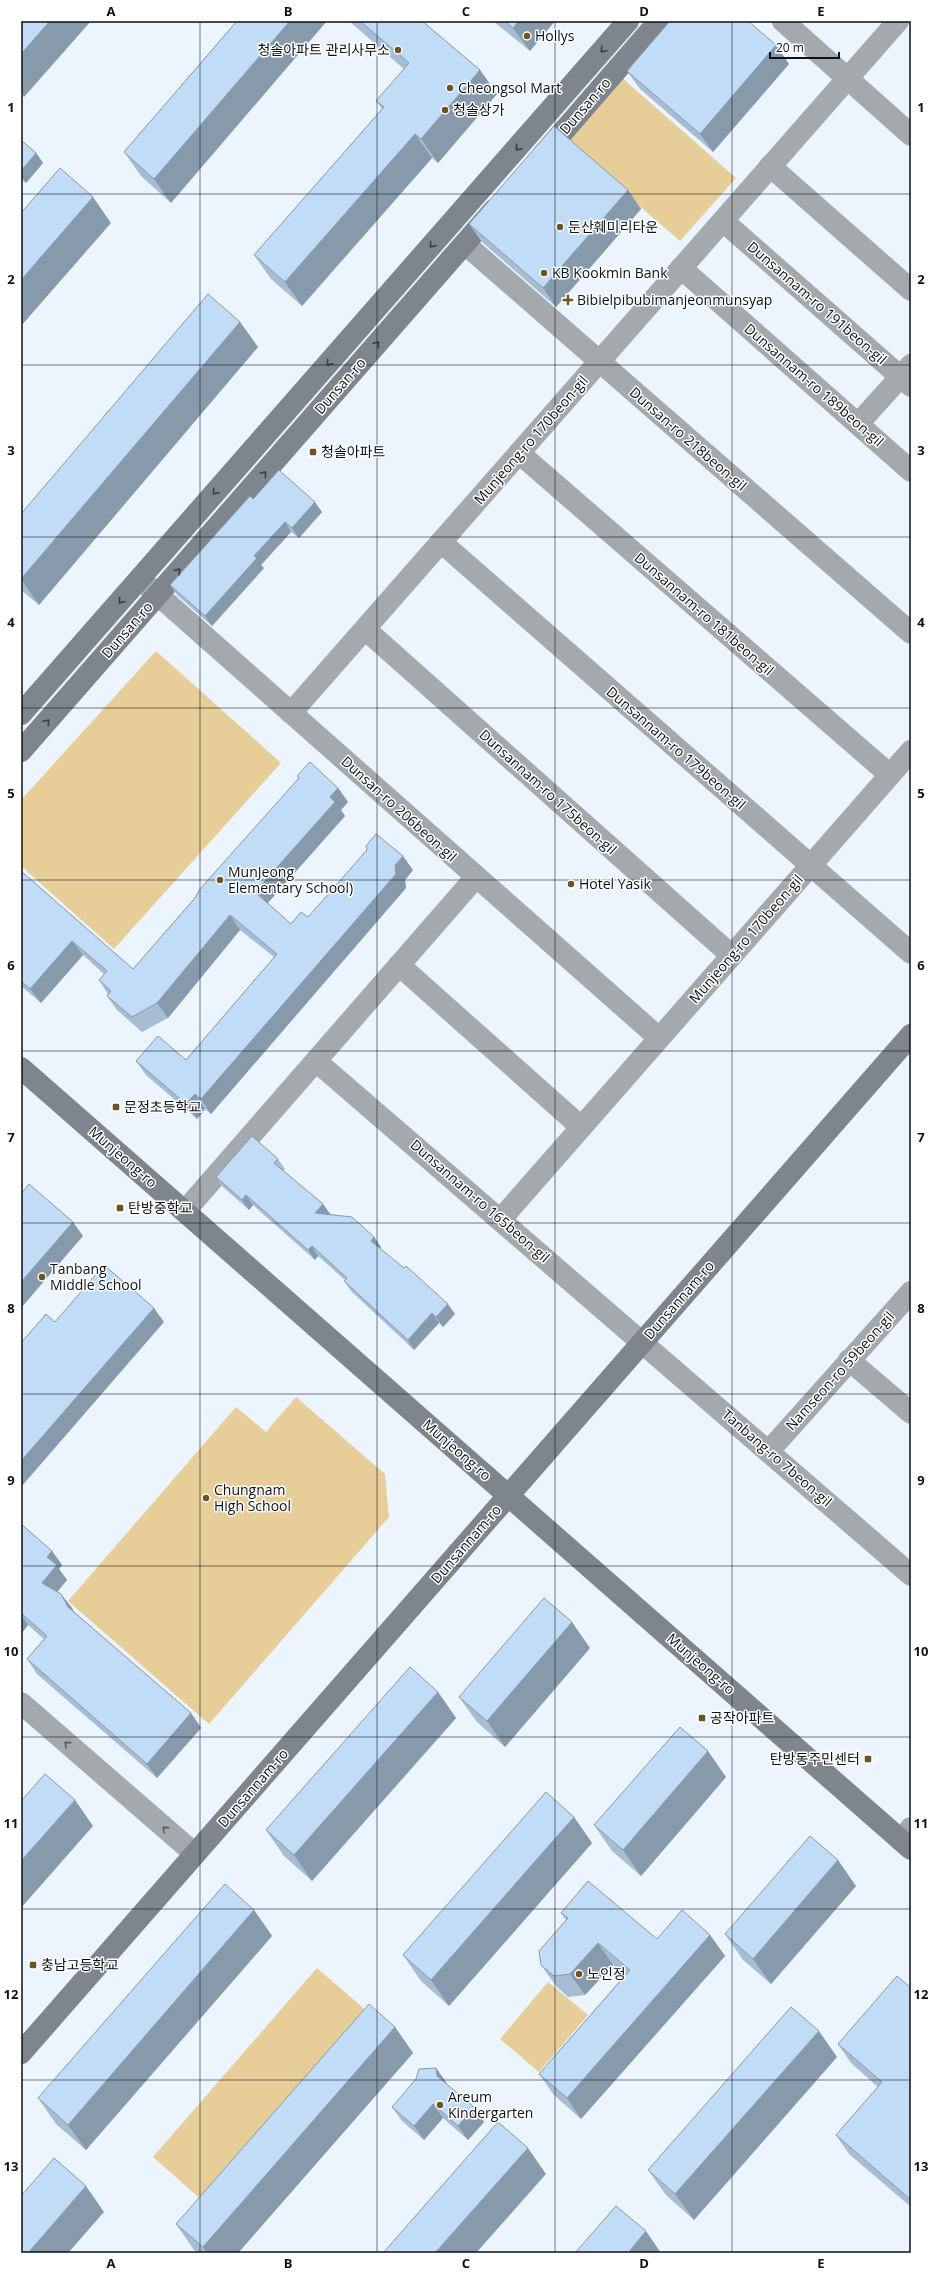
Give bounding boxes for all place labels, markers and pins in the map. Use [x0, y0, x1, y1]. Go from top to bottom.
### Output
place label: Hollys [535, 26, 575, 45]
marker: Hollys [522, 31, 532, 41]
place label: 청솔아파트 관리사무소 [258, 40, 390, 59]
marker: 청솔아파트 관리사무소 [393, 45, 403, 55]
place label: Cheongsol Mart [458, 78, 561, 97]
marker: Cheongsol Mart [445, 83, 455, 93]
place label: 청솔상가 [453, 100, 505, 119]
marker: 청솔상가 [440, 105, 450, 115]
place label: 둔산훼미리타운 [568, 217, 658, 236]
marker: 둔산훼미리타운 [555, 222, 565, 232]
place label: KB Kookmin Bank [552, 263, 668, 282]
marker: KB Kookmin Bank [539, 268, 549, 278]
place label: Bibielpibubimanjeonmunsyap [577, 290, 772, 309]
marker: Bibielpibubimanjeonmunsyap [562, 294, 574, 306]
place label: 청솔아파트 [321, 442, 386, 461]
marker: 청솔아파트 [308, 447, 318, 457]
place label: MunJeong Elementary School) [228, 862, 353, 897]
place label: Hotel Yasik [579, 874, 652, 893]
marker: MunJeong Elementary School) [215, 875, 225, 885]
marker: Hotel Yasik [566, 879, 576, 889]
place label: 문정초등학교 [124, 1097, 201, 1116]
marker: 문정초등학교 [111, 1102, 121, 1112]
place label: 탄방중학교 [128, 1198, 193, 1217]
marker: 탄방중학교 [115, 1203, 125, 1213]
place label: Tanbang Middle School [50, 1259, 142, 1294]
marker: Tanbang Middle School [37, 1272, 47, 1282]
place label: Chungnam High School [214, 1480, 291, 1515]
marker: Chungnam High School [201, 1493, 211, 1503]
place label: 공작아파트 [710, 1708, 775, 1727]
marker: 공작아파트 [697, 1713, 707, 1723]
place label: 탄방동주민센터 [770, 1749, 860, 1768]
marker: 탄방동주민센터 [863, 1754, 873, 1764]
place label: 충남고등학교 [41, 1955, 118, 1974]
marker: 충남고등학교 [28, 1960, 38, 1970]
place label: 노인정 [587, 1964, 626, 1983]
marker: 노인정 [574, 1969, 584, 1979]
place label: Areum Kindergarten [448, 2087, 533, 2122]
marker: Areum Kindergarten [435, 2100, 445, 2110]

